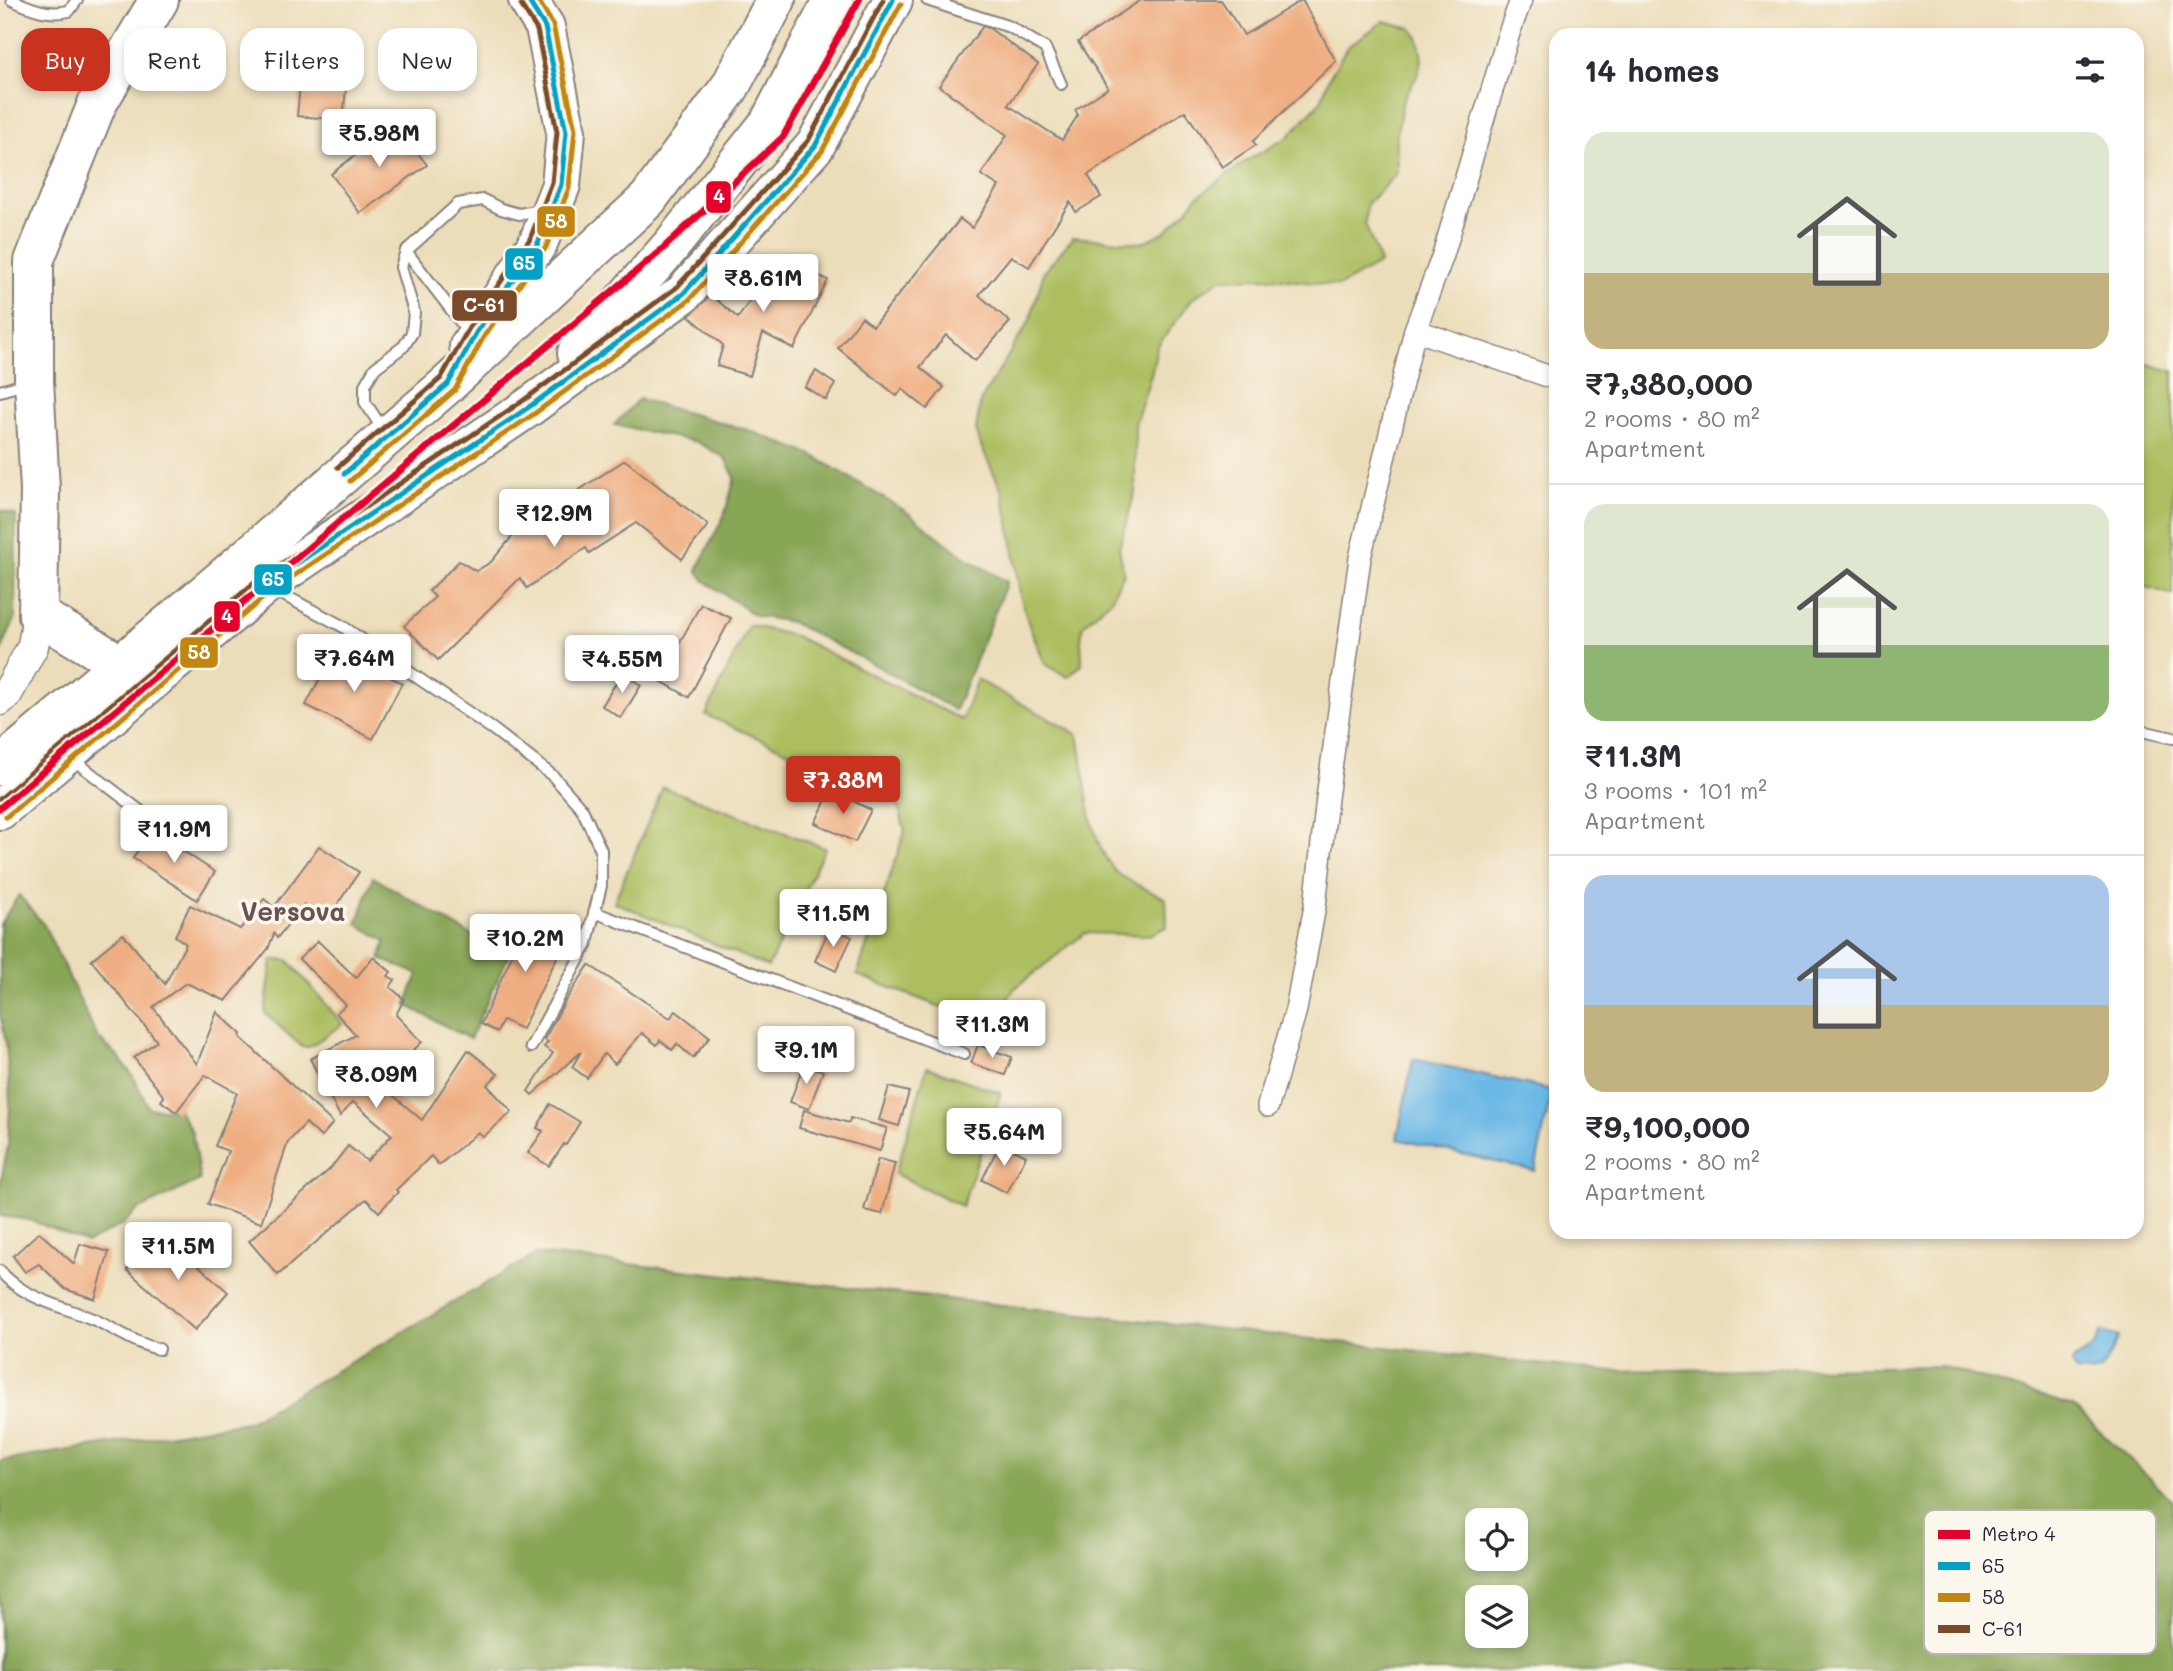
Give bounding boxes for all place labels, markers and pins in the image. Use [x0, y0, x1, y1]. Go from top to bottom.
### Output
pin: ₹5.98M [322, 110, 436, 169]
pin: ₹8.61M [706, 254, 820, 314]
pin: ₹12.9M [497, 490, 611, 549]
pin: ₹7.64M [297, 634, 411, 694]
pin: ₹4.55M [565, 636, 679, 695]
pin: ₹7.38M [786, 756, 900, 816]
pin: ₹11.9M [117, 806, 231, 865]
pin: ₹11.5M [776, 890, 890, 949]
pin: ₹10.2M [468, 914, 582, 974]
pin: ₹11.3M [935, 1000, 1049, 1060]
pin: ₹9.1M [757, 1026, 855, 1086]
pin: ₹8.09M [319, 1050, 433, 1110]
pin: ₹5.64M [947, 1108, 1061, 1168]
pin: ₹11.5M [121, 1222, 235, 1282]

